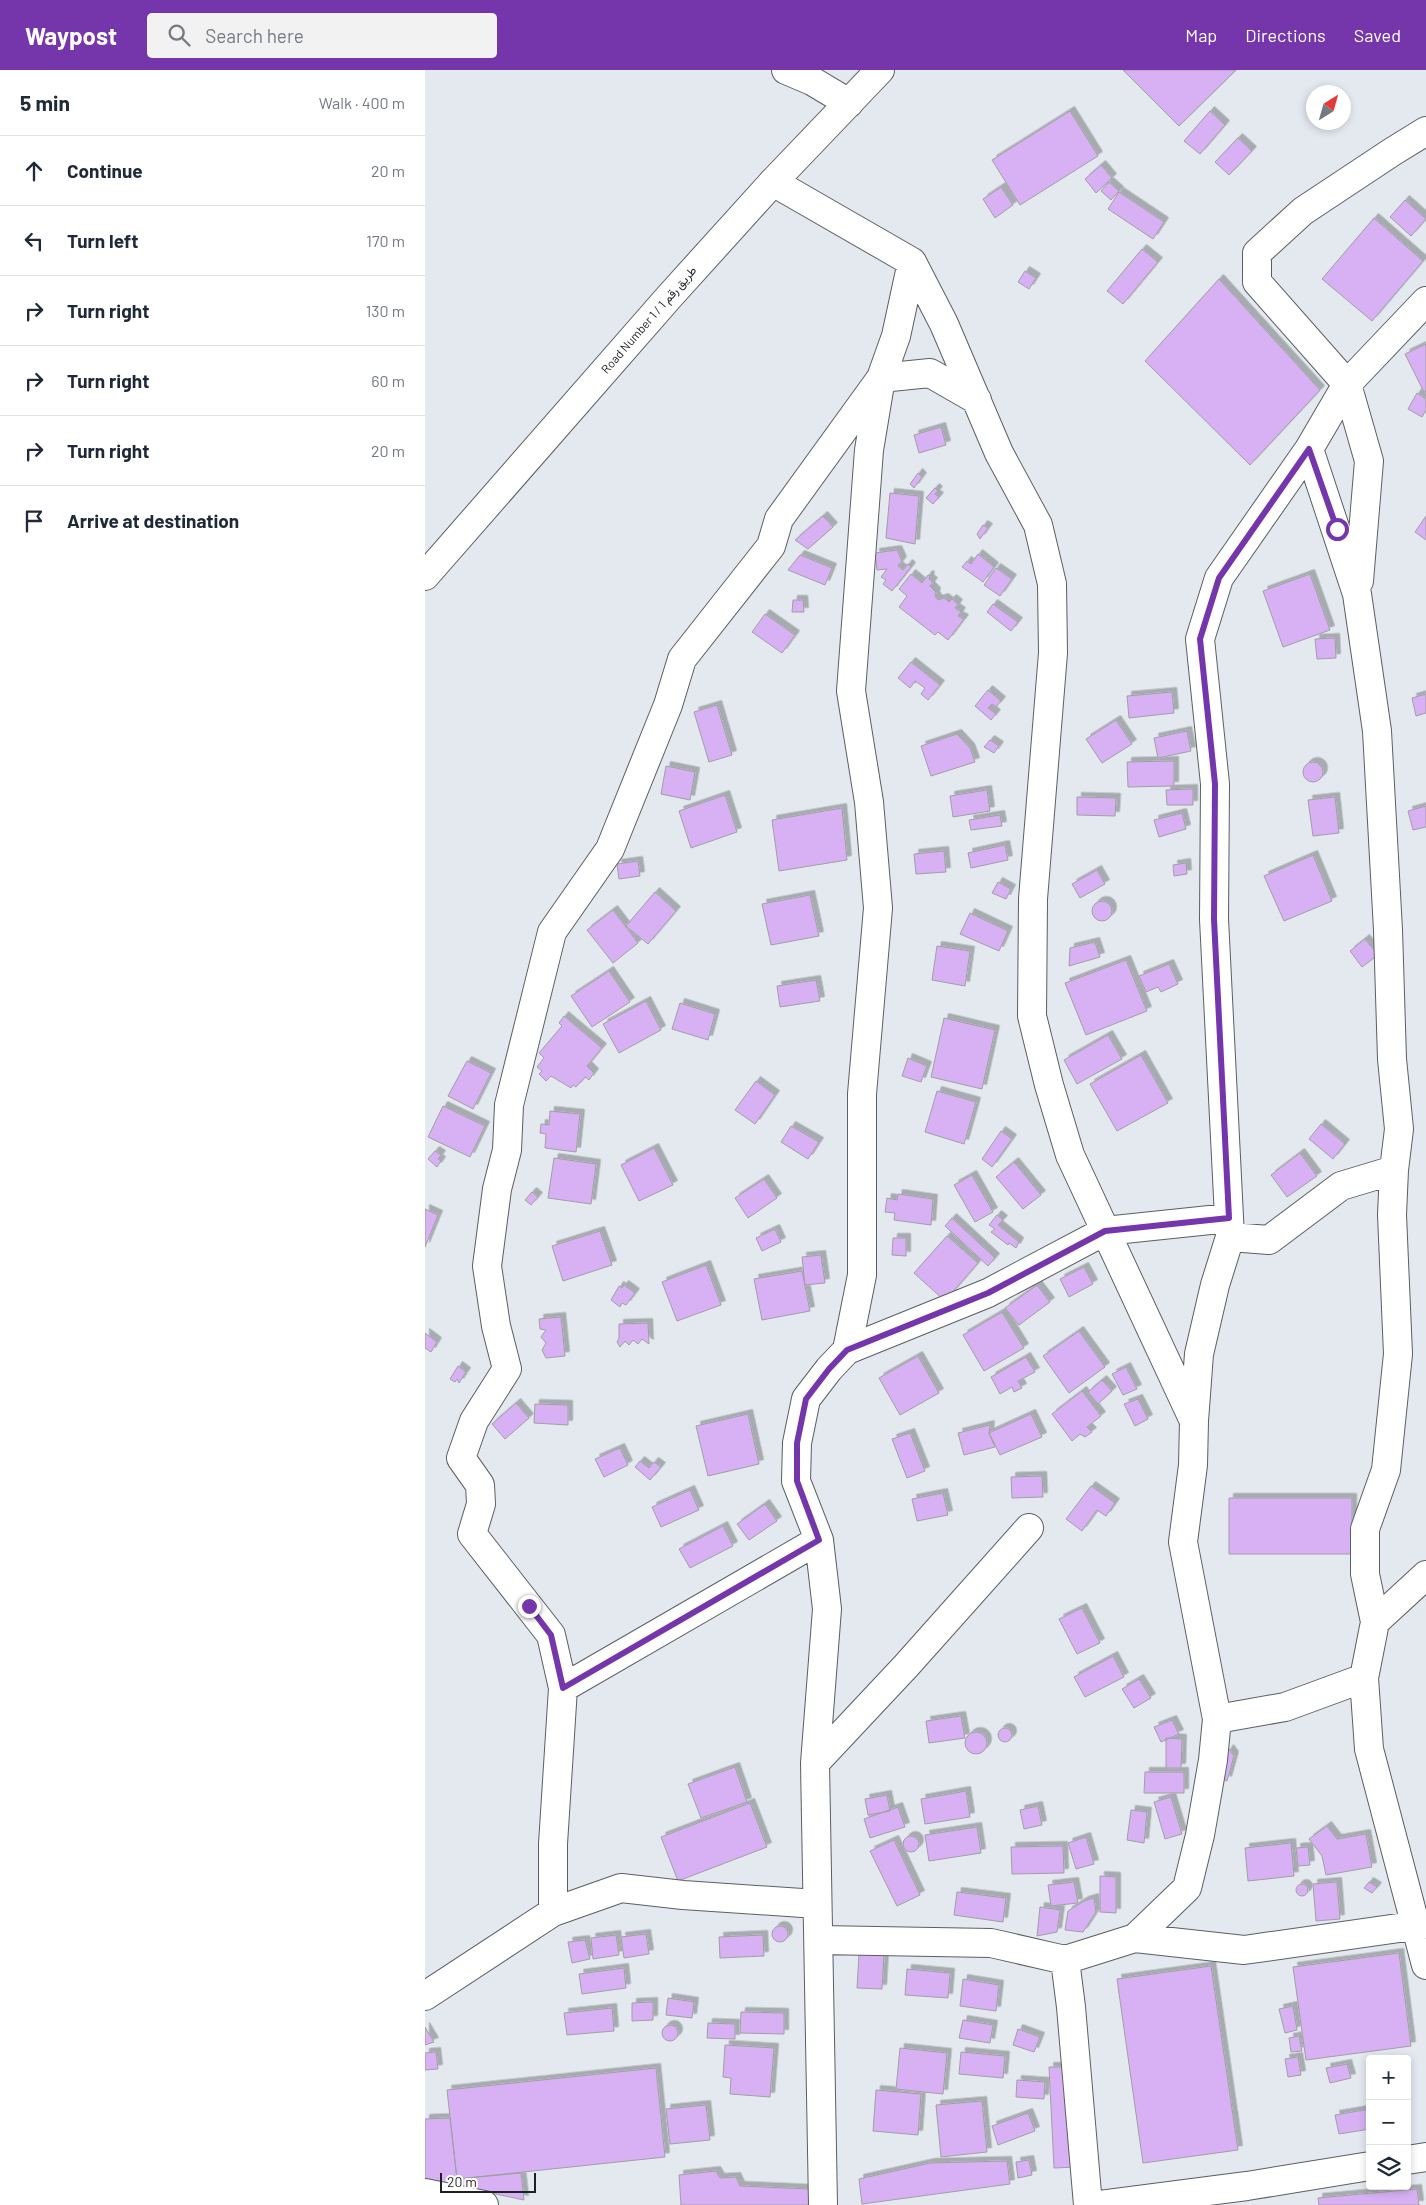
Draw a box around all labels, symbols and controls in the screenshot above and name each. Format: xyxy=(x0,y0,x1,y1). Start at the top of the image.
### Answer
search box xyxy=(147,13,497,58)
text: Waypost xyxy=(25,21,117,50)
icon: search xyxy=(165,21,193,49)
text: Search here xyxy=(205,24,304,47)
text: Map xyxy=(1185,24,1217,46)
text: Directions xyxy=(1245,24,1326,46)
text: Saved xyxy=(1354,24,1401,46)
north arrow xyxy=(1306,85,1351,130)
text: 5 min xyxy=(20,90,70,115)
text: Walk · 400 m xyxy=(319,93,405,112)
icon: ahead xyxy=(20,157,48,185)
text: Continue xyxy=(67,159,143,182)
text: 20 m xyxy=(371,161,405,180)
icon: left xyxy=(20,227,48,255)
text: Turn left xyxy=(67,229,138,252)
text: 170 m xyxy=(366,231,405,250)
street label: Road Number 1 / طريق رقم 1 xyxy=(598,263,700,377)
icon: right xyxy=(20,297,48,325)
text: Turn right xyxy=(67,299,149,322)
text: 130 m xyxy=(366,301,405,320)
icon: right xyxy=(20,367,48,395)
text: Turn right xyxy=(67,369,149,392)
text: 60 m xyxy=(371,371,405,390)
icon: right xyxy=(20,437,48,465)
text: Turn right xyxy=(67,439,149,462)
text: 20 m xyxy=(371,441,405,460)
icon: arrive xyxy=(20,507,48,535)
text: Arrive at destination xyxy=(67,509,239,532)
route start xyxy=(1326,518,1349,541)
route end xyxy=(518,1595,541,1618)
map controls xyxy=(1366,2055,1411,2190)
button: + xyxy=(1366,2055,1411,2100)
button: − xyxy=(1366,2100,1411,2145)
button: layers xyxy=(1366,2145,1411,2190)
scale bar xyxy=(440,2170,536,2193)
text: 20 m xyxy=(447,2173,477,2190)

